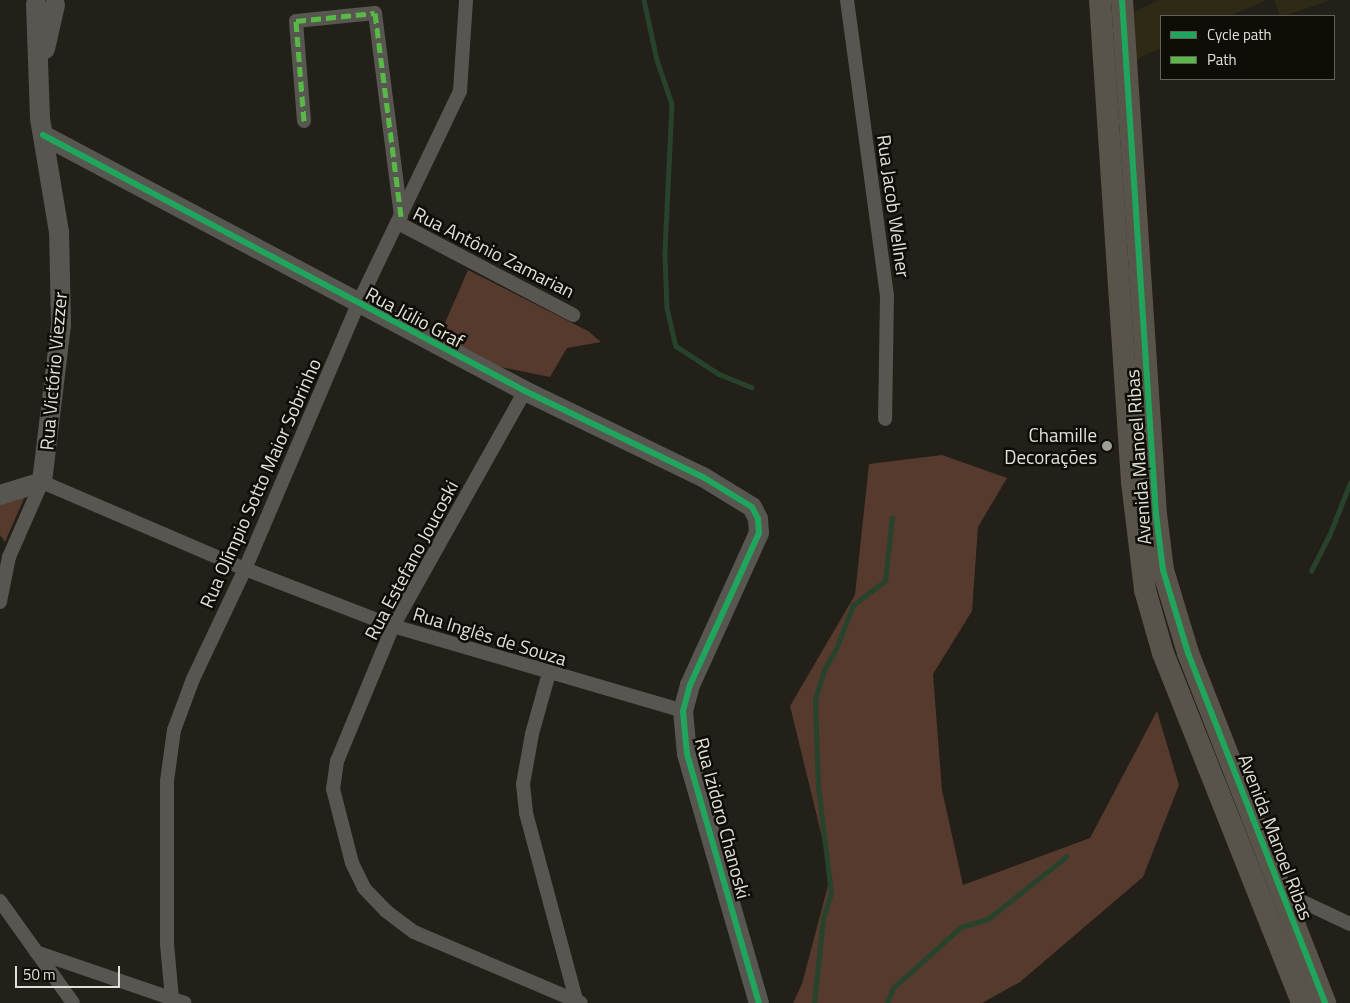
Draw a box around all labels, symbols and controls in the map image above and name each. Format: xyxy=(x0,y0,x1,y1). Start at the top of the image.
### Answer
legend xyxy=(1160,15,1335,80)
text: Cycle path xyxy=(1207,23,1272,46)
text: Path xyxy=(1207,48,1237,71)
street label: Rua Jacob Wellner xyxy=(873,133,915,279)
street label: Rua Antônio Zamarian xyxy=(410,201,578,303)
street label: Rua Júlio Graf xyxy=(362,282,468,352)
street label: Rua Victório Viezzer xyxy=(35,291,71,451)
street label: Rua Olímpio Sotto Maior Sobrinho xyxy=(195,355,325,611)
street label: Avenida Manoel Ribas xyxy=(1120,369,1156,545)
place label: Chamille Decorações xyxy=(1004,424,1097,468)
marker: Chamille Decorações xyxy=(1101,440,1113,452)
street label: Rua Estefano Joucoski xyxy=(359,476,463,644)
street label: Rua Inglês de Souza xyxy=(410,602,570,670)
street label: Rua Izidoro Chanoski xyxy=(691,735,755,901)
street label: Avenida Manoel Ribas xyxy=(1234,751,1318,923)
scale bar xyxy=(18,956,122,988)
text: 50 m xyxy=(23,963,56,986)

